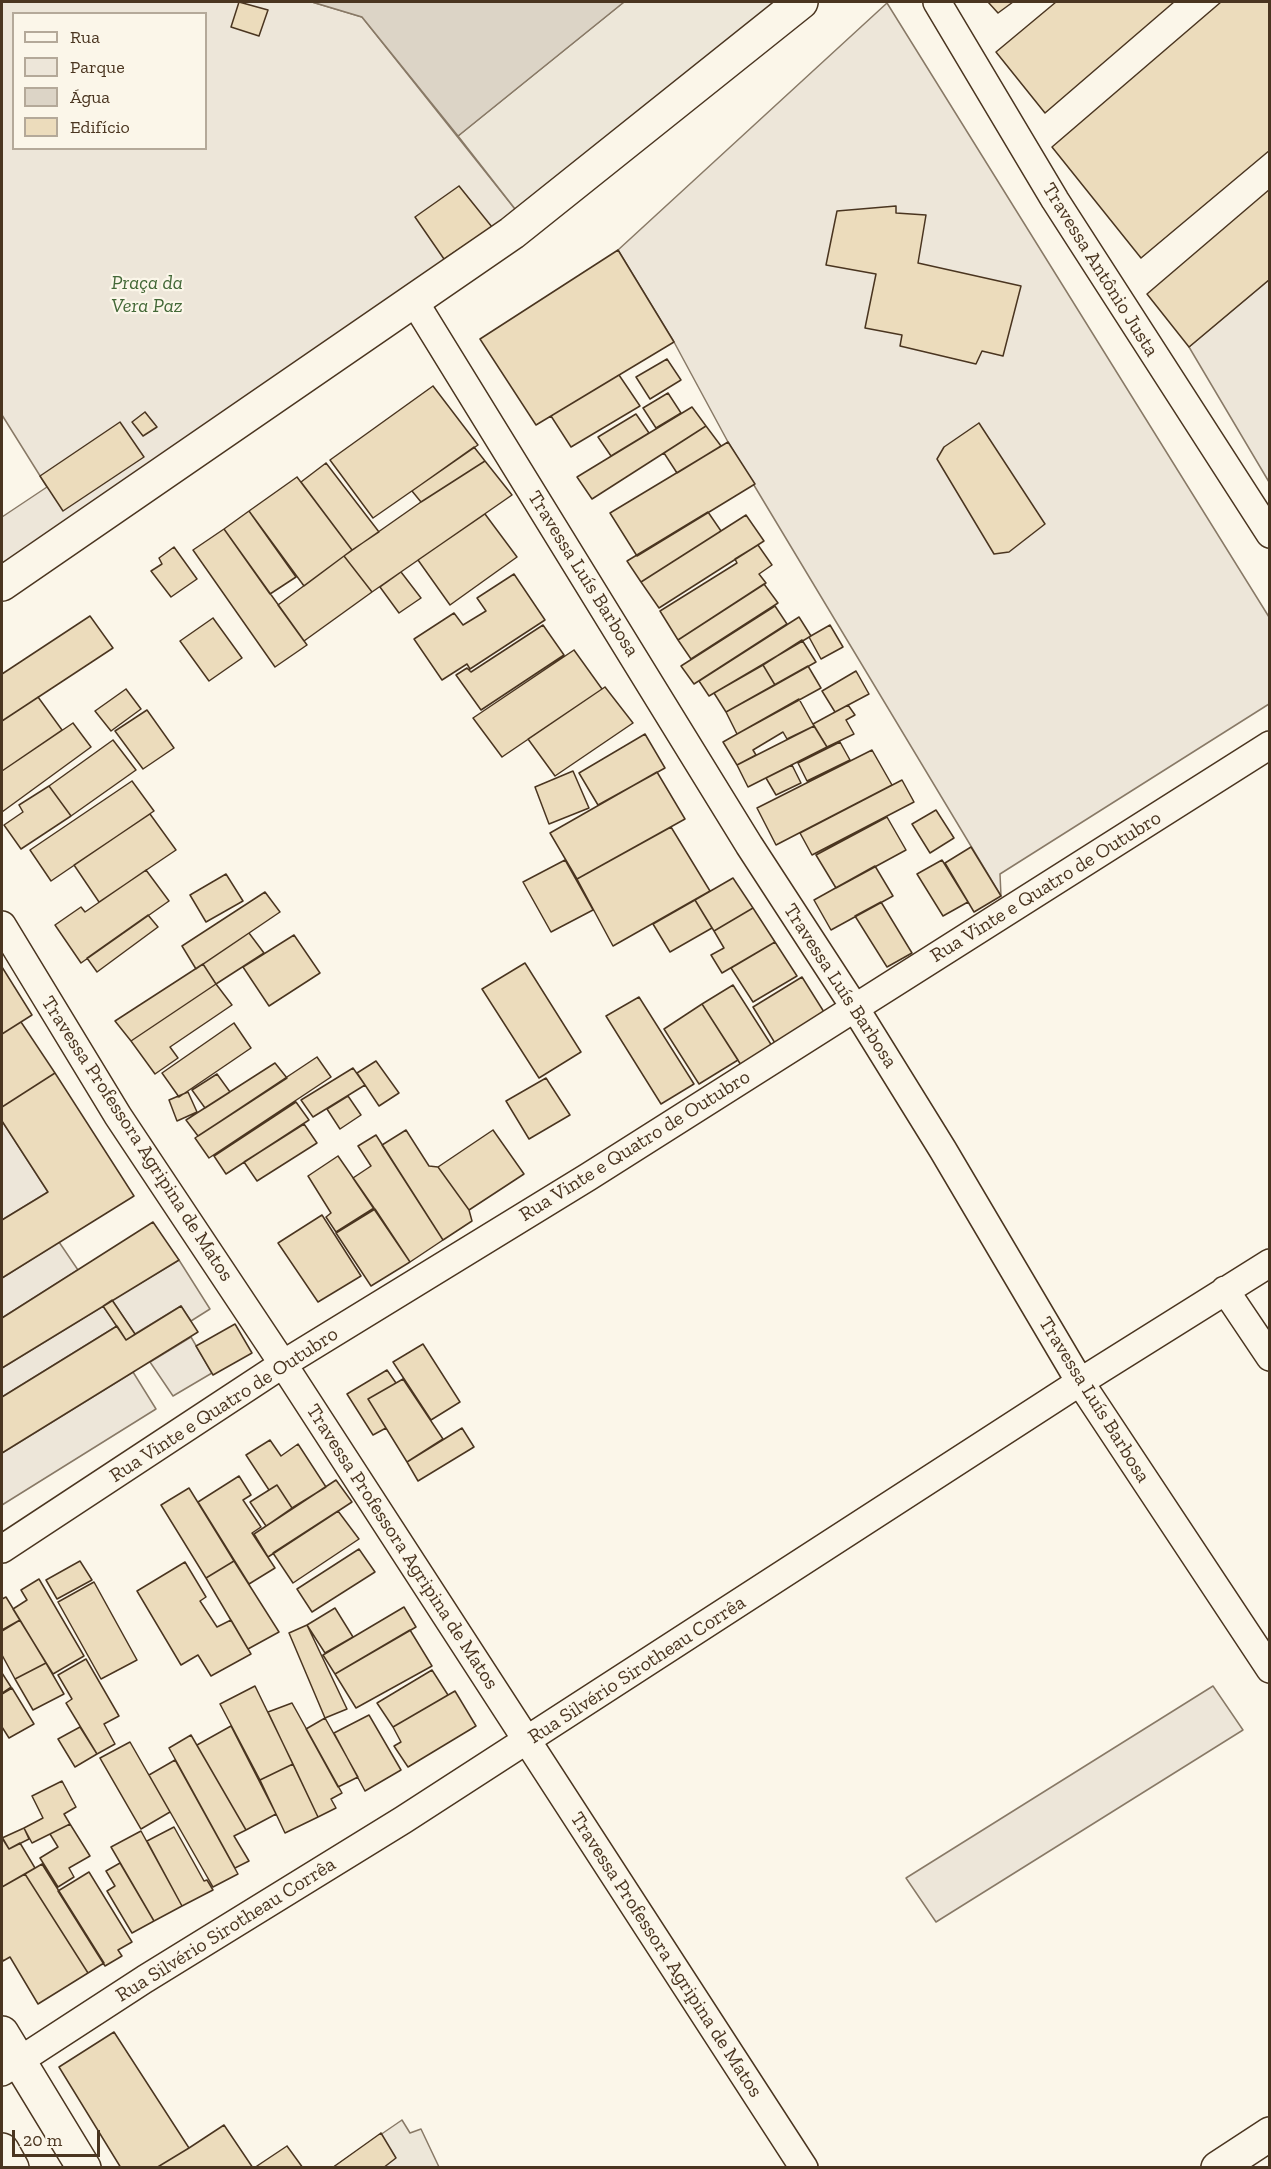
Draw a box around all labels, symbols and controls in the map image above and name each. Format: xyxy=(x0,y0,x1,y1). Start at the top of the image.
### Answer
legend xyxy=(12,12,207,150)
text: Rua xyxy=(70,26,100,48)
text: Parque xyxy=(70,56,125,78)
text: Água xyxy=(70,86,110,108)
text: Edifício xyxy=(70,116,130,138)
street label: Travessa Antônio Justa xyxy=(1037,179,1163,361)
park label: Praça da Vera Paz xyxy=(111,271,183,318)
street label: Travessa Luís Barbosa xyxy=(522,487,644,661)
street label: Rua Vinte e Quatro de Outubro xyxy=(926,806,1166,968)
street label: Travessa Luís Barbosa xyxy=(778,899,902,1073)
street label: Travessa Professora Agripina de Matos xyxy=(36,992,238,1286)
street label: Rua Vinte e Quatro de Outubro xyxy=(515,1065,755,1227)
street label: Travessa Luís Barbosa xyxy=(1033,1313,1155,1487)
street label: Rua Vinte e Quatro de Outubro xyxy=(105,1322,343,1488)
street label: Travessa Professora Agripina de Matos xyxy=(301,1400,503,1694)
street label: Rua Silvério Sirotheau Corrêa xyxy=(524,1591,750,1749)
street label: Travessa Professora Agripina de Matos xyxy=(565,1808,767,2102)
street label: Rua Silvério Sirotheau Corrêa xyxy=(112,1852,340,2008)
scale bar xyxy=(15,2118,104,2156)
text: 20 m xyxy=(23,2129,62,2151)

